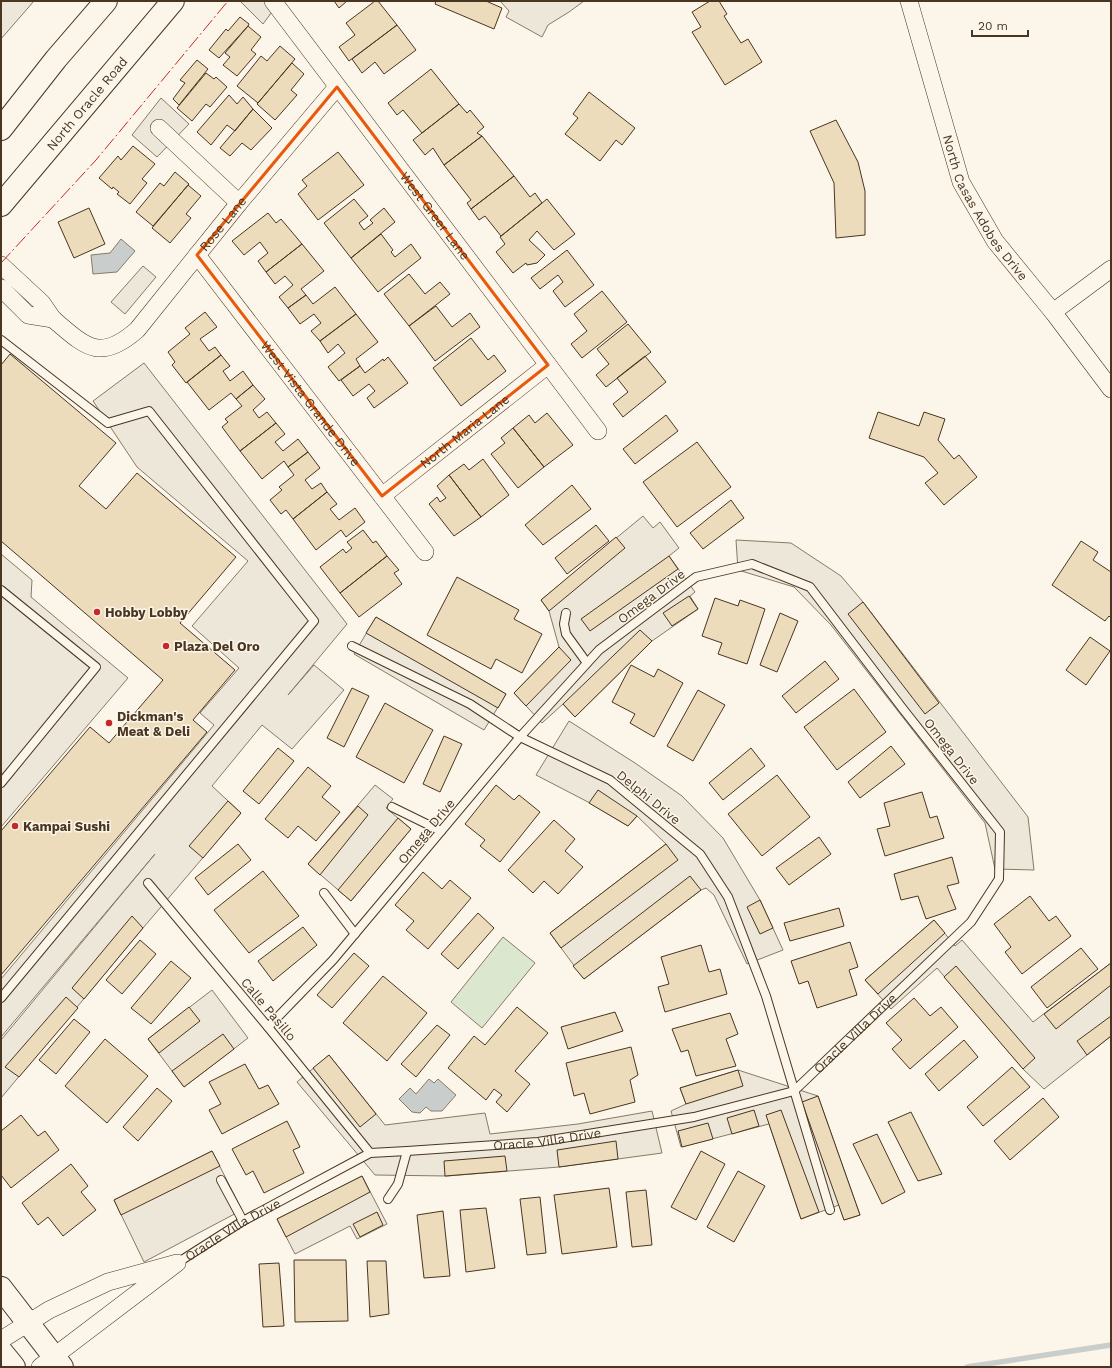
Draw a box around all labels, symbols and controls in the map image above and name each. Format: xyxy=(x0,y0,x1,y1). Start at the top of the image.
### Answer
scale bar xyxy=(972,12,1028,38)
text: 20 m xyxy=(978,19,1008,33)
street label: North Oracle Road xyxy=(44,54,131,153)
street label: North Casas Adobes Drive xyxy=(940,133,1031,283)
street label: West Greer Lane xyxy=(397,169,473,263)
street label: Rose Lane xyxy=(196,193,249,254)
street label: West Vista Grande Drive xyxy=(258,338,363,469)
street label: North Maria Lane xyxy=(417,392,512,471)
street label: Omega Drive xyxy=(615,566,688,627)
place label: Hobby Lobby xyxy=(105,605,189,620)
marker: Hobby Lobby xyxy=(92,607,102,617)
place label: Plaza Del Oro xyxy=(174,639,260,654)
marker: Plaza Del Oro xyxy=(161,641,171,651)
place label: Dickman's Meat & Deli xyxy=(117,709,190,739)
street label: Omega Drive xyxy=(921,715,982,788)
marker: Dickman's Meat & Deli xyxy=(104,718,114,728)
street label: Delphi Drive xyxy=(614,767,683,828)
street label: Omega Drive xyxy=(395,796,458,867)
place label: Kampai Sushi xyxy=(23,819,110,834)
marker: Kampai Sushi xyxy=(10,821,20,831)
street label: Calle Pasillo xyxy=(238,975,299,1044)
street label: Oracle Villa Drive xyxy=(811,990,900,1076)
street label: Oracle Villa Drive xyxy=(493,1125,602,1153)
street label: Oracle Villa Drive xyxy=(182,1195,283,1264)

